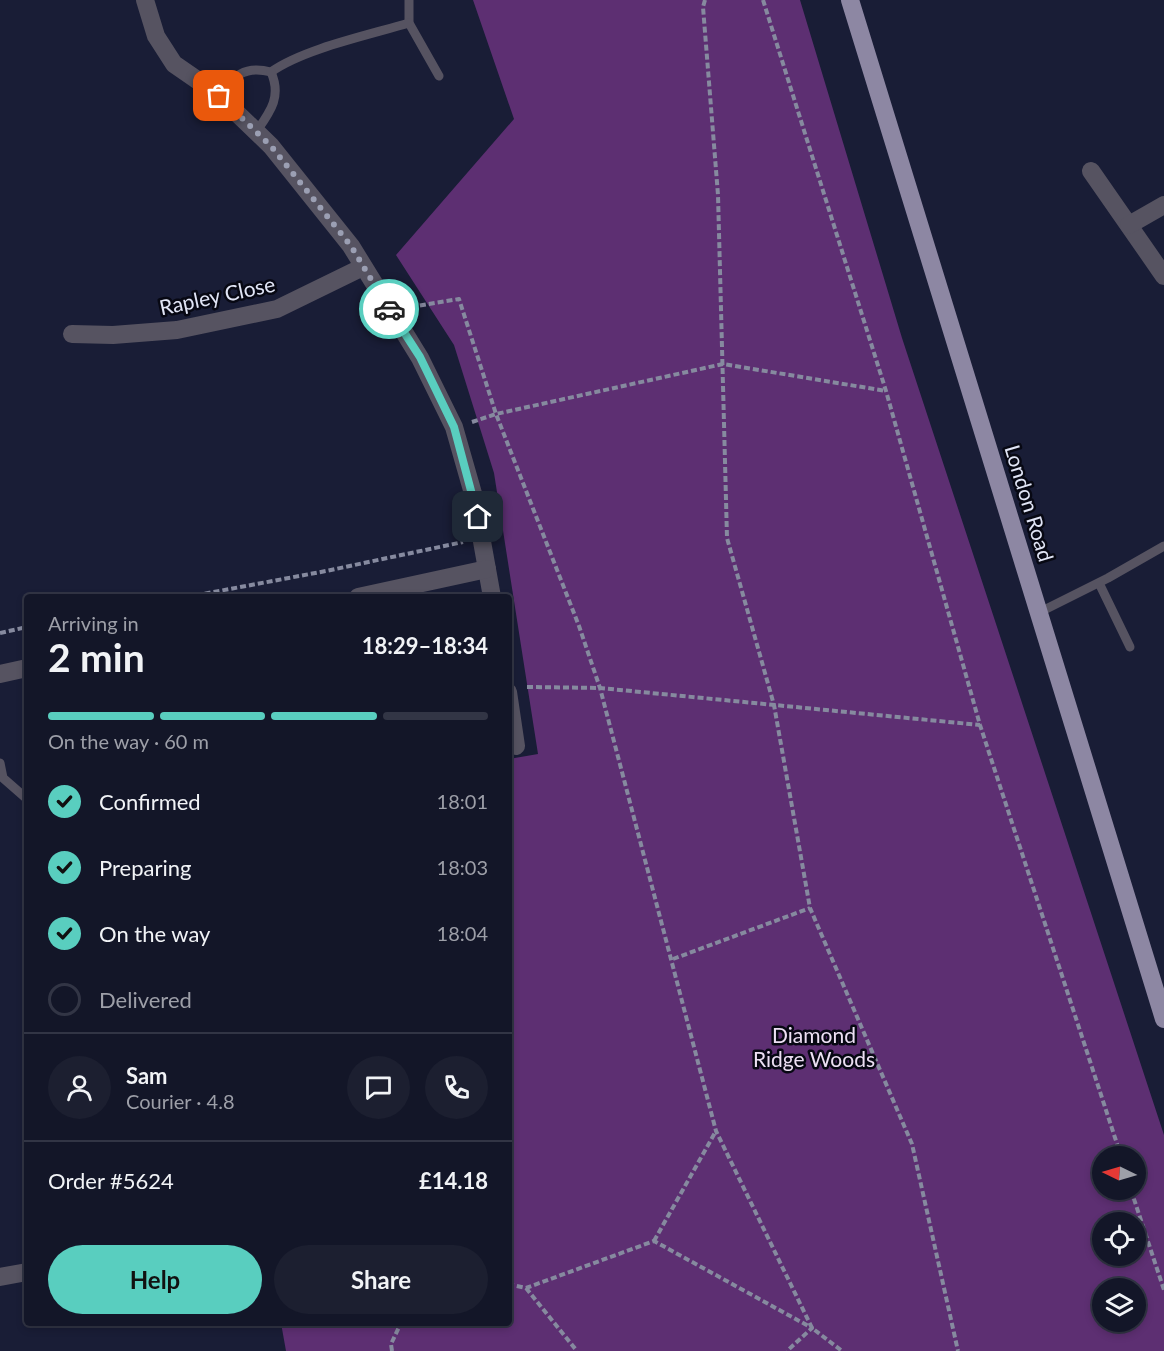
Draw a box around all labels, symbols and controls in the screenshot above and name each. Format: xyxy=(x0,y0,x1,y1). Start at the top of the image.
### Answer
pin xyxy=(193,70,244,121)
icon: bag xyxy=(202,79,235,112)
street label: Rapley Close xyxy=(157,271,277,319)
courier xyxy=(359,279,419,339)
icon: car xyxy=(373,293,406,326)
street label: London Road xyxy=(1000,441,1060,565)
pin xyxy=(452,491,503,542)
icon: home xyxy=(461,500,494,533)
text: Arriving in xyxy=(48,611,139,635)
text: 18:29–18:34 xyxy=(362,632,488,659)
text: 2 min xyxy=(48,634,145,680)
text: On the way · 60 m xyxy=(48,729,209,753)
icon: check xyxy=(48,785,81,818)
text: Confirmed xyxy=(99,788,201,815)
text: 18:01 xyxy=(437,789,488,813)
icon: check xyxy=(48,851,81,884)
text: Preparing xyxy=(99,854,191,881)
text: 18:03 xyxy=(437,855,488,879)
icon: check xyxy=(48,917,81,950)
text: On the way xyxy=(99,920,210,947)
text: 18:04 xyxy=(437,921,488,945)
text: Delivered xyxy=(99,986,192,1013)
park label: Diamond Ridge Woods xyxy=(753,1022,875,1071)
button: person xyxy=(48,1056,111,1119)
button: chat xyxy=(347,1056,410,1119)
button: phone xyxy=(425,1056,488,1119)
text: Sam xyxy=(126,1062,168,1089)
text: Courier · 4.8 xyxy=(126,1089,235,1113)
north arrow xyxy=(1092,1146,1146,1200)
map controls xyxy=(1092,1146,1146,1332)
text: Order #5624 xyxy=(48,1167,174,1194)
text: £14.18 xyxy=(419,1167,488,1194)
button: locate xyxy=(1092,1212,1146,1266)
button: Help xyxy=(48,1245,262,1314)
button: Share xyxy=(274,1245,488,1314)
button: layers xyxy=(1092,1278,1146,1332)

